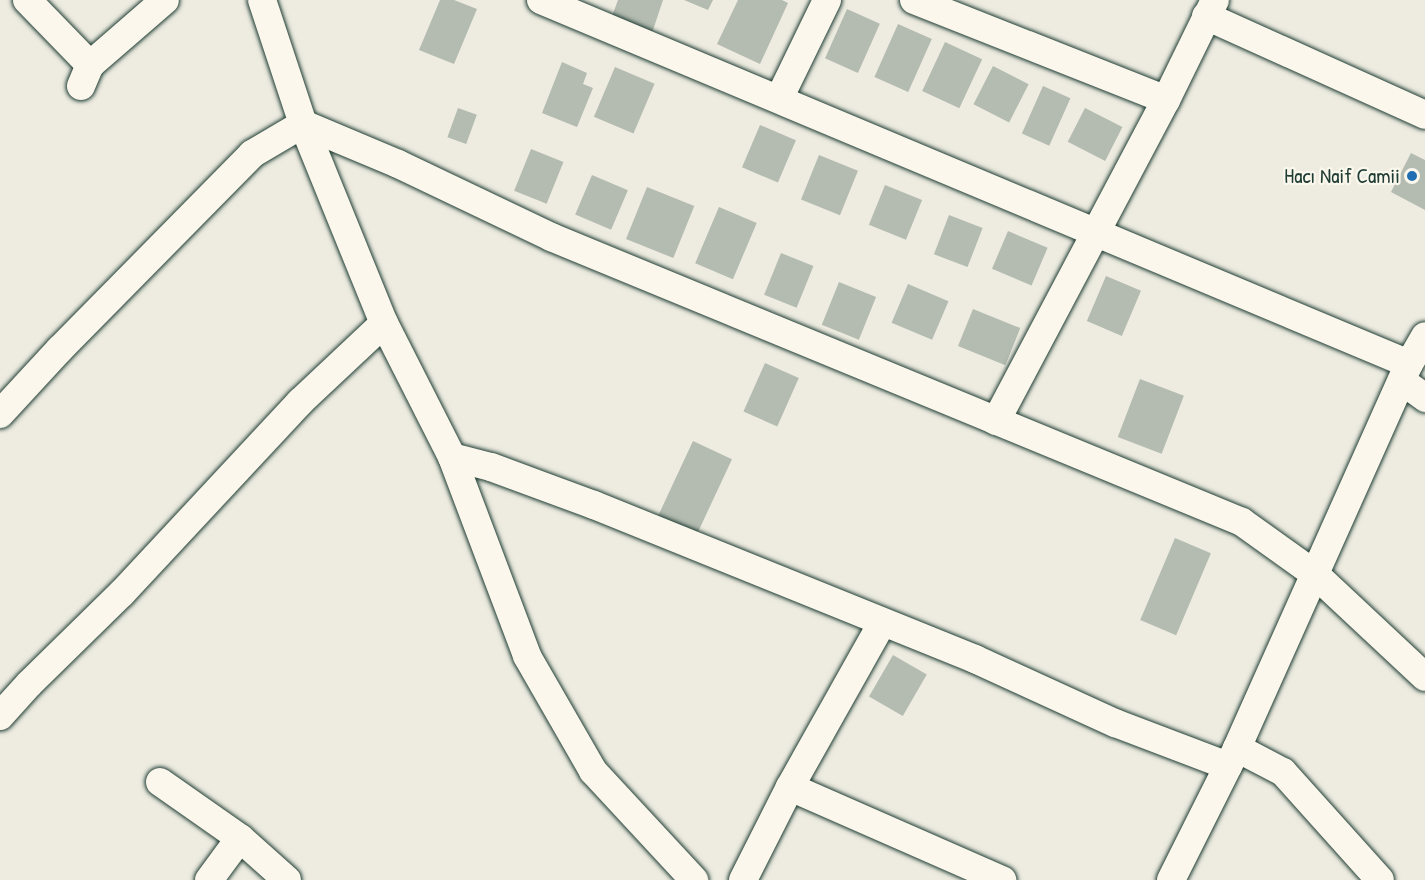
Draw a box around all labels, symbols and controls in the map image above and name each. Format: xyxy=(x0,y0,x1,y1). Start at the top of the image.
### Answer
place label: Hacı Naif Camii xyxy=(1284,163,1400,189)
marker: Hacı Naif Camii xyxy=(1405,169,1419,183)

